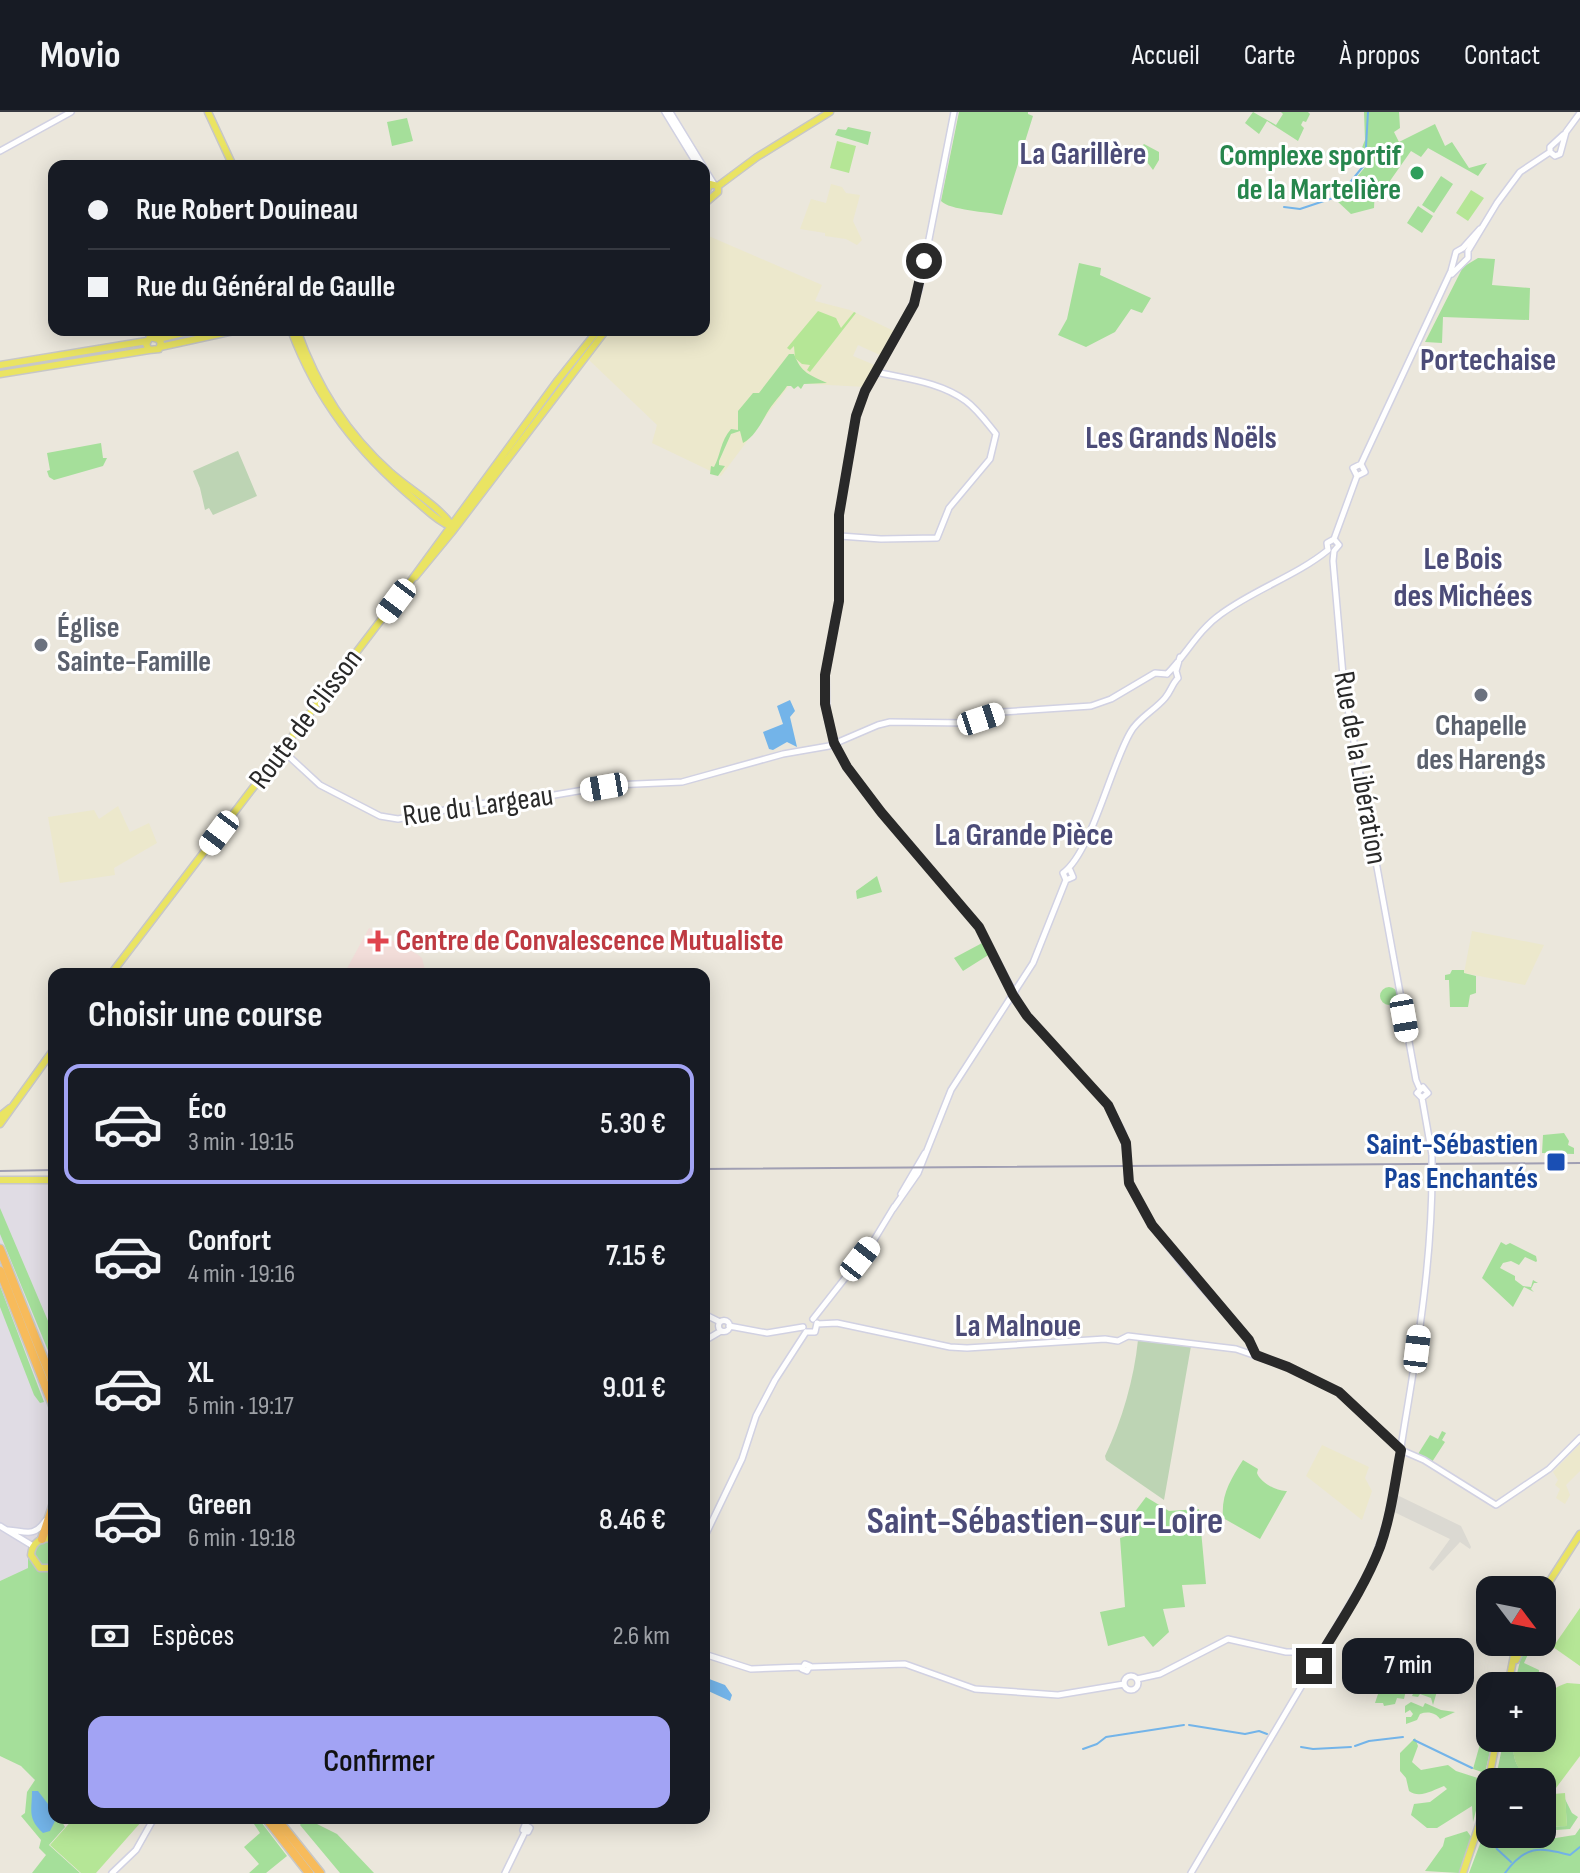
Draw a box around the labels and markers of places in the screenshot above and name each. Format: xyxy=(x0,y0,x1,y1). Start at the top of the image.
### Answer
place label: Complexe sportif de la Martelière xyxy=(1219,138,1402,208)
marker: Complexe sportif de la Martelière xyxy=(1408,164,1426,182)
place label: Église Sainte-Famille xyxy=(57,610,211,680)
marker: Église Sainte-Famille xyxy=(32,636,50,654)
marker: Chapelle des Harengs xyxy=(1472,686,1490,704)
place label: Chapelle des Harengs xyxy=(1416,708,1546,778)
place label: Centre de Convalescence Mutualiste xyxy=(396,923,784,959)
marker: Centre de Convalescence Mutualiste xyxy=(367,930,389,952)
place label: Saint-Sébastien Pas Enchantés xyxy=(1366,1127,1538,1197)
marker: Saint-Sébastien Pas Enchantés xyxy=(1545,1151,1567,1173)

